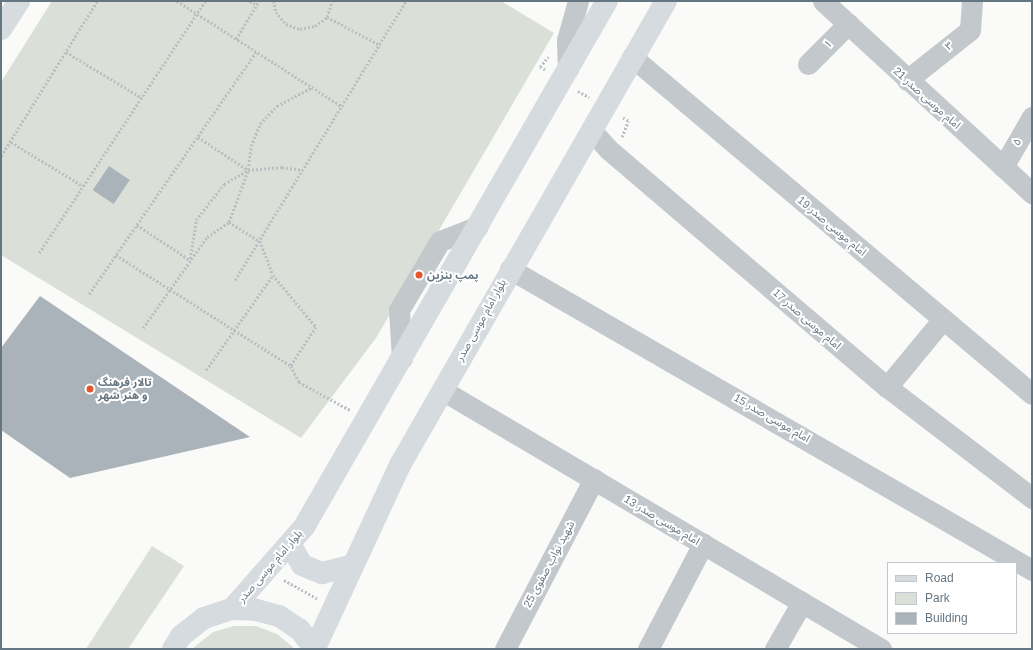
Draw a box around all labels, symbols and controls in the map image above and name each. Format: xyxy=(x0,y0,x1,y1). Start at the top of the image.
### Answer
street label: ۱ xyxy=(821,37,835,51)
street label: ۳ xyxy=(942,39,956,53)
street label: امام موسی صدر 21 xyxy=(891,64,963,132)
street label: ۵ xyxy=(1010,136,1024,148)
street label: امام موسی صدر 19 xyxy=(795,193,869,259)
place label: پمپ بنزین xyxy=(427,268,479,282)
marker: پمپ بنزین xyxy=(414,270,424,280)
street label: بلوار امام موسی صدر xyxy=(453,277,509,363)
street label: امام موسی صدر 17 xyxy=(770,286,844,352)
place label: تالار فرهنگ و هنر شهر xyxy=(98,376,152,402)
marker: تالار فرهنگ و هنر شهر xyxy=(85,384,95,394)
street label: امام موسی صدر 15 xyxy=(732,391,812,445)
street label: امام موسی صدر 13 xyxy=(622,492,702,548)
street label: شهید نواب صفوی 25 xyxy=(521,518,577,610)
street label: بلوار امام موسی صدر xyxy=(235,527,305,605)
legend xyxy=(887,562,1017,634)
text: Road xyxy=(925,571,954,585)
text: Park xyxy=(925,591,950,605)
text: Building xyxy=(925,611,968,625)

